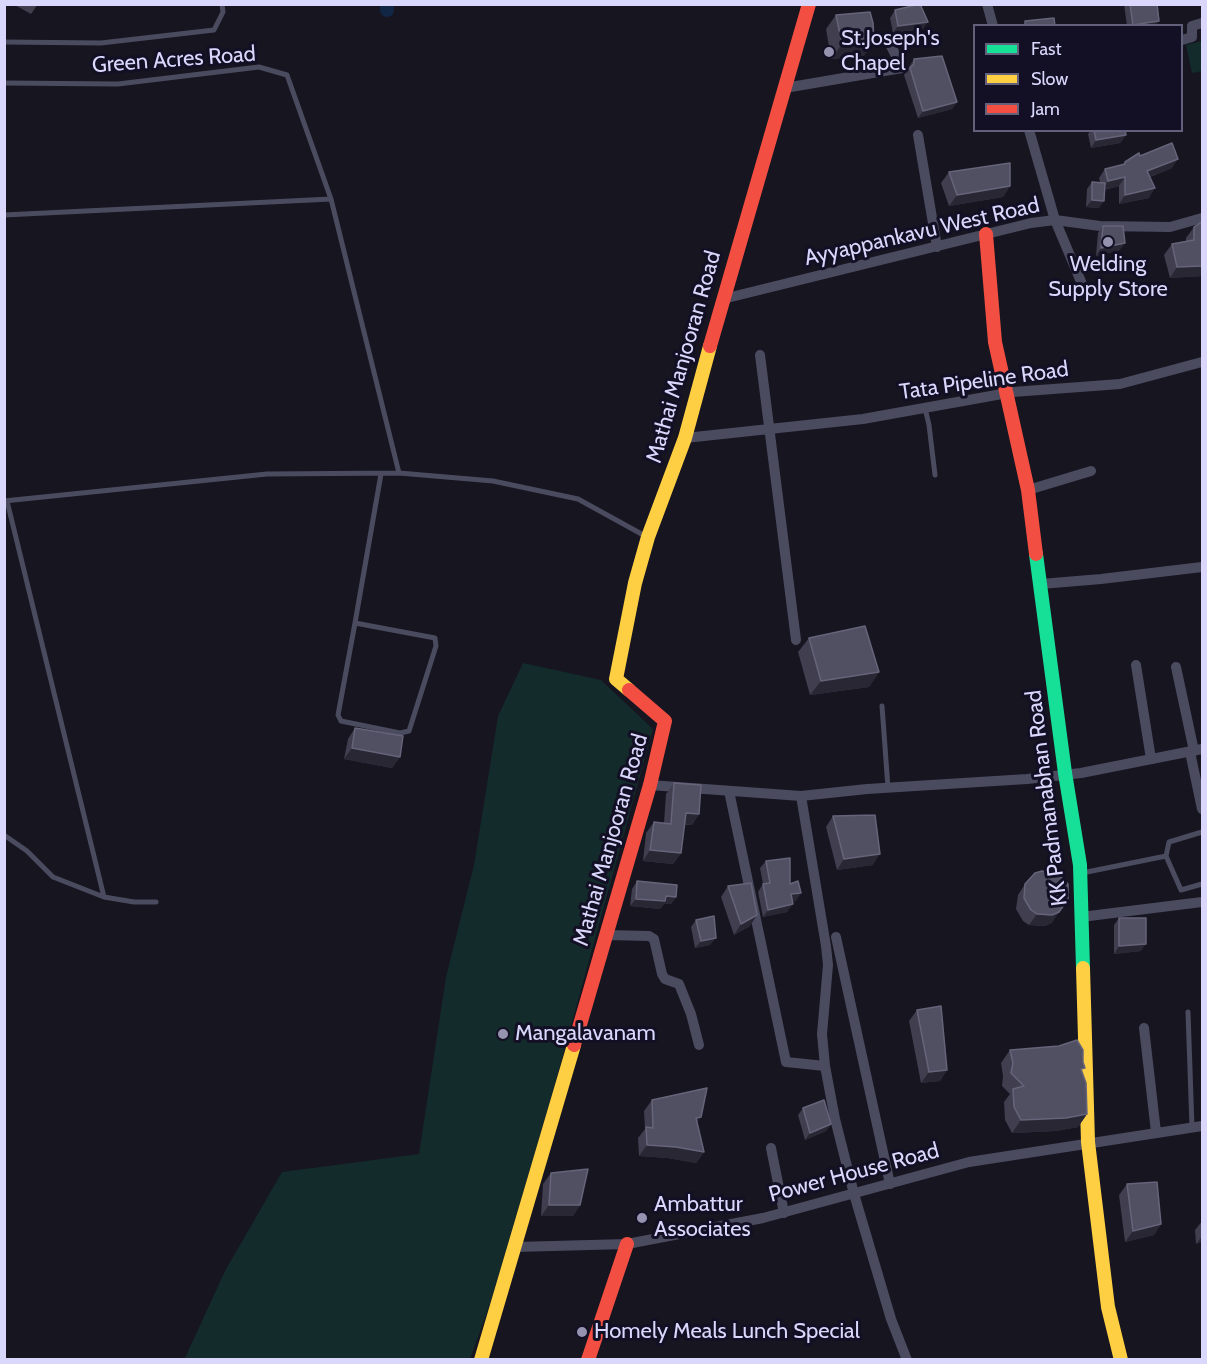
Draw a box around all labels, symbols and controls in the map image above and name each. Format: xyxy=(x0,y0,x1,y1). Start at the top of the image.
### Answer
legend xyxy=(973,24,1183,132)
place label: St.Joseph's Chapel xyxy=(841,26,940,78)
text: Fast xyxy=(1031,38,1062,60)
street label: Green Acres Road xyxy=(91,41,257,79)
marker: St.Joseph's Chapel xyxy=(822,45,836,59)
text: Slow xyxy=(1031,68,1068,90)
text: Jam xyxy=(1031,98,1060,120)
street label: Ayyappankavu West Road xyxy=(802,192,1042,272)
marker: Welding Supply Store xyxy=(1101,235,1115,249)
street label: Mathai Manjooran Road xyxy=(641,248,727,466)
place label: Welding Supply Store xyxy=(1048,252,1168,304)
street label: Tata Pipeline Road xyxy=(898,356,1070,406)
street label: KK Padmanabhan Road xyxy=(1021,689,1073,907)
street label: Mathai Manjooran Road xyxy=(568,731,654,949)
place label: Mangalavanam xyxy=(515,1021,656,1047)
marker: Mangalavanam xyxy=(496,1027,510,1041)
street label: Power House Road xyxy=(766,1138,942,1208)
place label: Ambattur Associates xyxy=(654,1192,751,1244)
marker: Ambattur Associates xyxy=(635,1211,649,1225)
place label: Homely Meals Lunch Special xyxy=(594,1319,860,1345)
marker: Homely Meals Lunch Special xyxy=(575,1325,589,1339)

